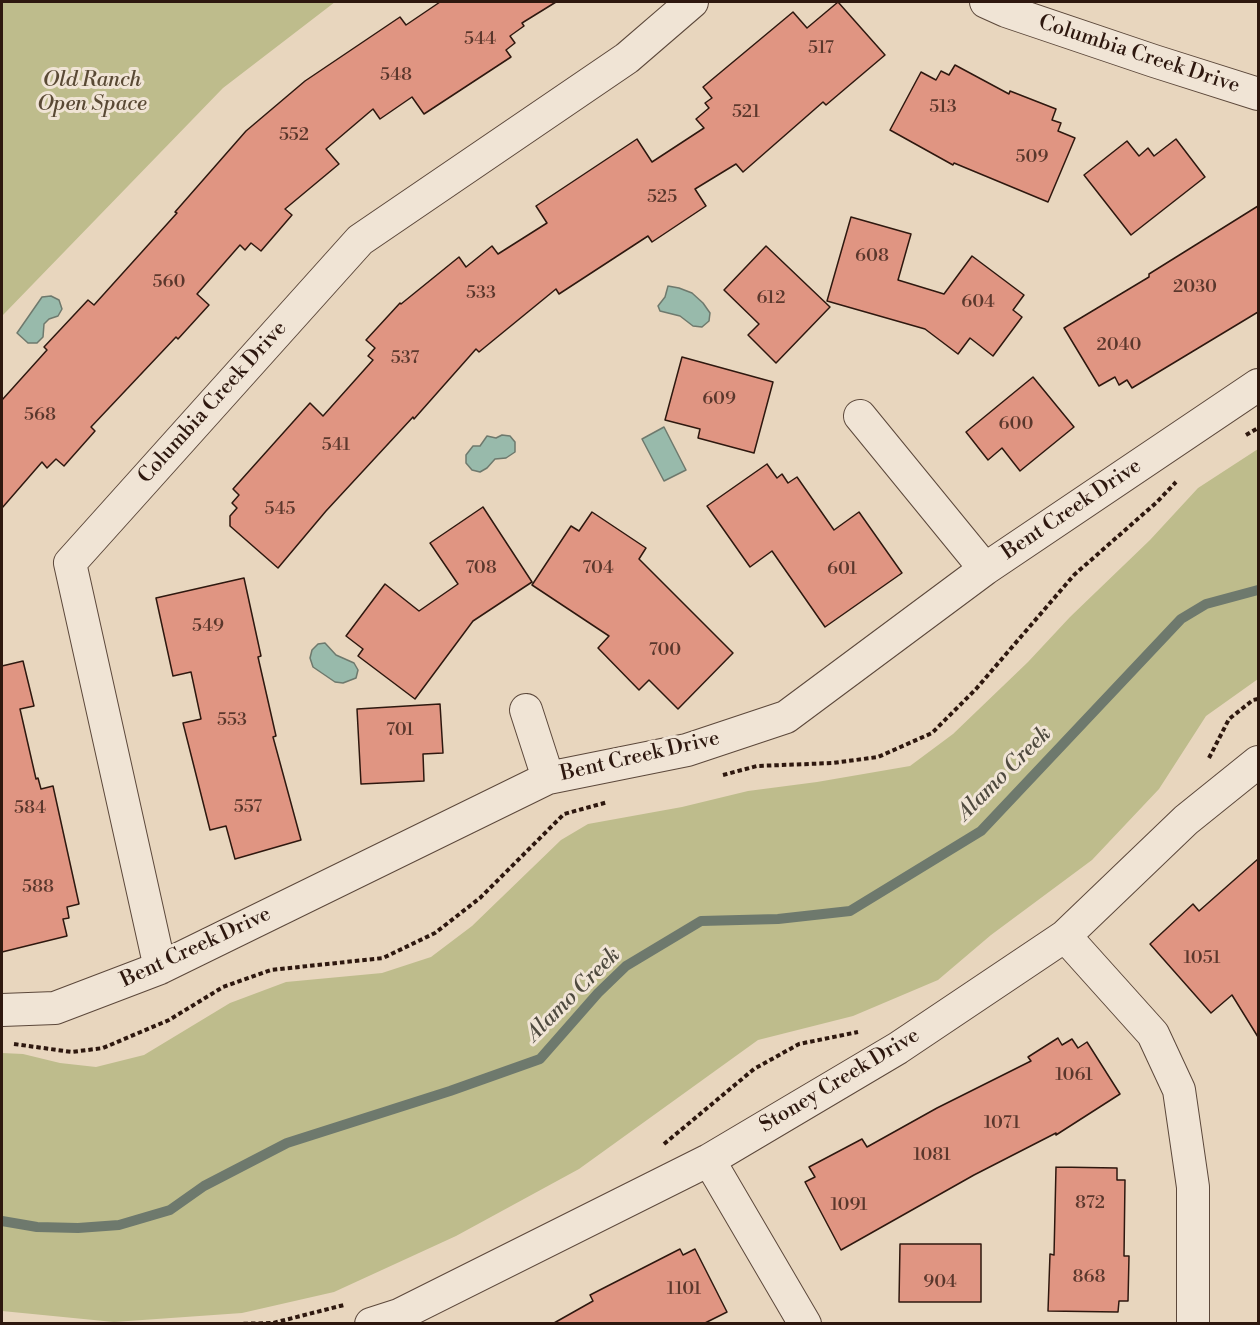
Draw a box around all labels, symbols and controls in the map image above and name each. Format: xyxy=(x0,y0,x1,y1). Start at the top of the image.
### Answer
street label: Columbia Creek Drive xyxy=(1035,11,1243,99)
house number: 544 xyxy=(464,29,496,51)
house number: 517 xyxy=(808,38,834,60)
house number: 548 xyxy=(380,65,412,87)
park label: Old Ranch Open Space xyxy=(37,68,147,118)
house number: 513 xyxy=(929,97,957,119)
house number: 521 xyxy=(732,102,760,124)
house number: 552 xyxy=(279,125,309,147)
house number: 509 xyxy=(1016,147,1048,169)
house number: 525 xyxy=(647,187,677,209)
house number: 608 xyxy=(855,246,889,268)
house number: 560 xyxy=(153,272,185,294)
house number: 2030 xyxy=(1173,277,1217,299)
house number: 533 xyxy=(466,283,496,305)
house number: 612 xyxy=(757,288,785,310)
house number: 604 xyxy=(961,292,995,314)
street label: Columbia Creek Drive xyxy=(133,317,293,489)
house number: 2040 xyxy=(1097,335,1141,357)
house number: 537 xyxy=(391,348,419,370)
house number: 609 xyxy=(702,389,736,411)
house number: 568 xyxy=(24,405,56,427)
house number: 600 xyxy=(999,414,1033,436)
house number: 541 xyxy=(322,435,350,457)
street label: Bent Creek Drive xyxy=(997,454,1147,566)
house number: 545 xyxy=(265,499,295,521)
house number: 708 xyxy=(465,558,497,580)
house number: 704 xyxy=(582,558,614,580)
house number: 601 xyxy=(827,559,857,581)
house number: 549 xyxy=(192,616,224,638)
house number: 700 xyxy=(649,640,681,662)
house number: 553 xyxy=(217,710,247,732)
house number: 701 xyxy=(386,720,414,742)
water label: Alamo Creek xyxy=(952,721,1058,827)
street label: Bent Creek Drive xyxy=(558,726,722,788)
house number: 557 xyxy=(234,797,262,819)
house number: 584 xyxy=(14,798,46,820)
house number: 588 xyxy=(22,877,54,899)
street label: Bent Creek Drive xyxy=(117,902,275,994)
water label: Alamo Creek xyxy=(521,942,627,1048)
house number: 1051 xyxy=(1184,948,1220,970)
street label: Stoney Creek Drive xyxy=(756,1023,924,1139)
house number: 1061 xyxy=(1055,1065,1093,1087)
house number: 1071 xyxy=(984,1113,1020,1135)
house number: 1081 xyxy=(913,1145,951,1167)
house number: 872 xyxy=(1075,1193,1105,1215)
house number: 1091 xyxy=(830,1195,868,1217)
house number: 868 xyxy=(1073,1267,1105,1289)
house number: 904 xyxy=(923,1272,957,1294)
house number: 1101 xyxy=(667,1279,701,1301)

